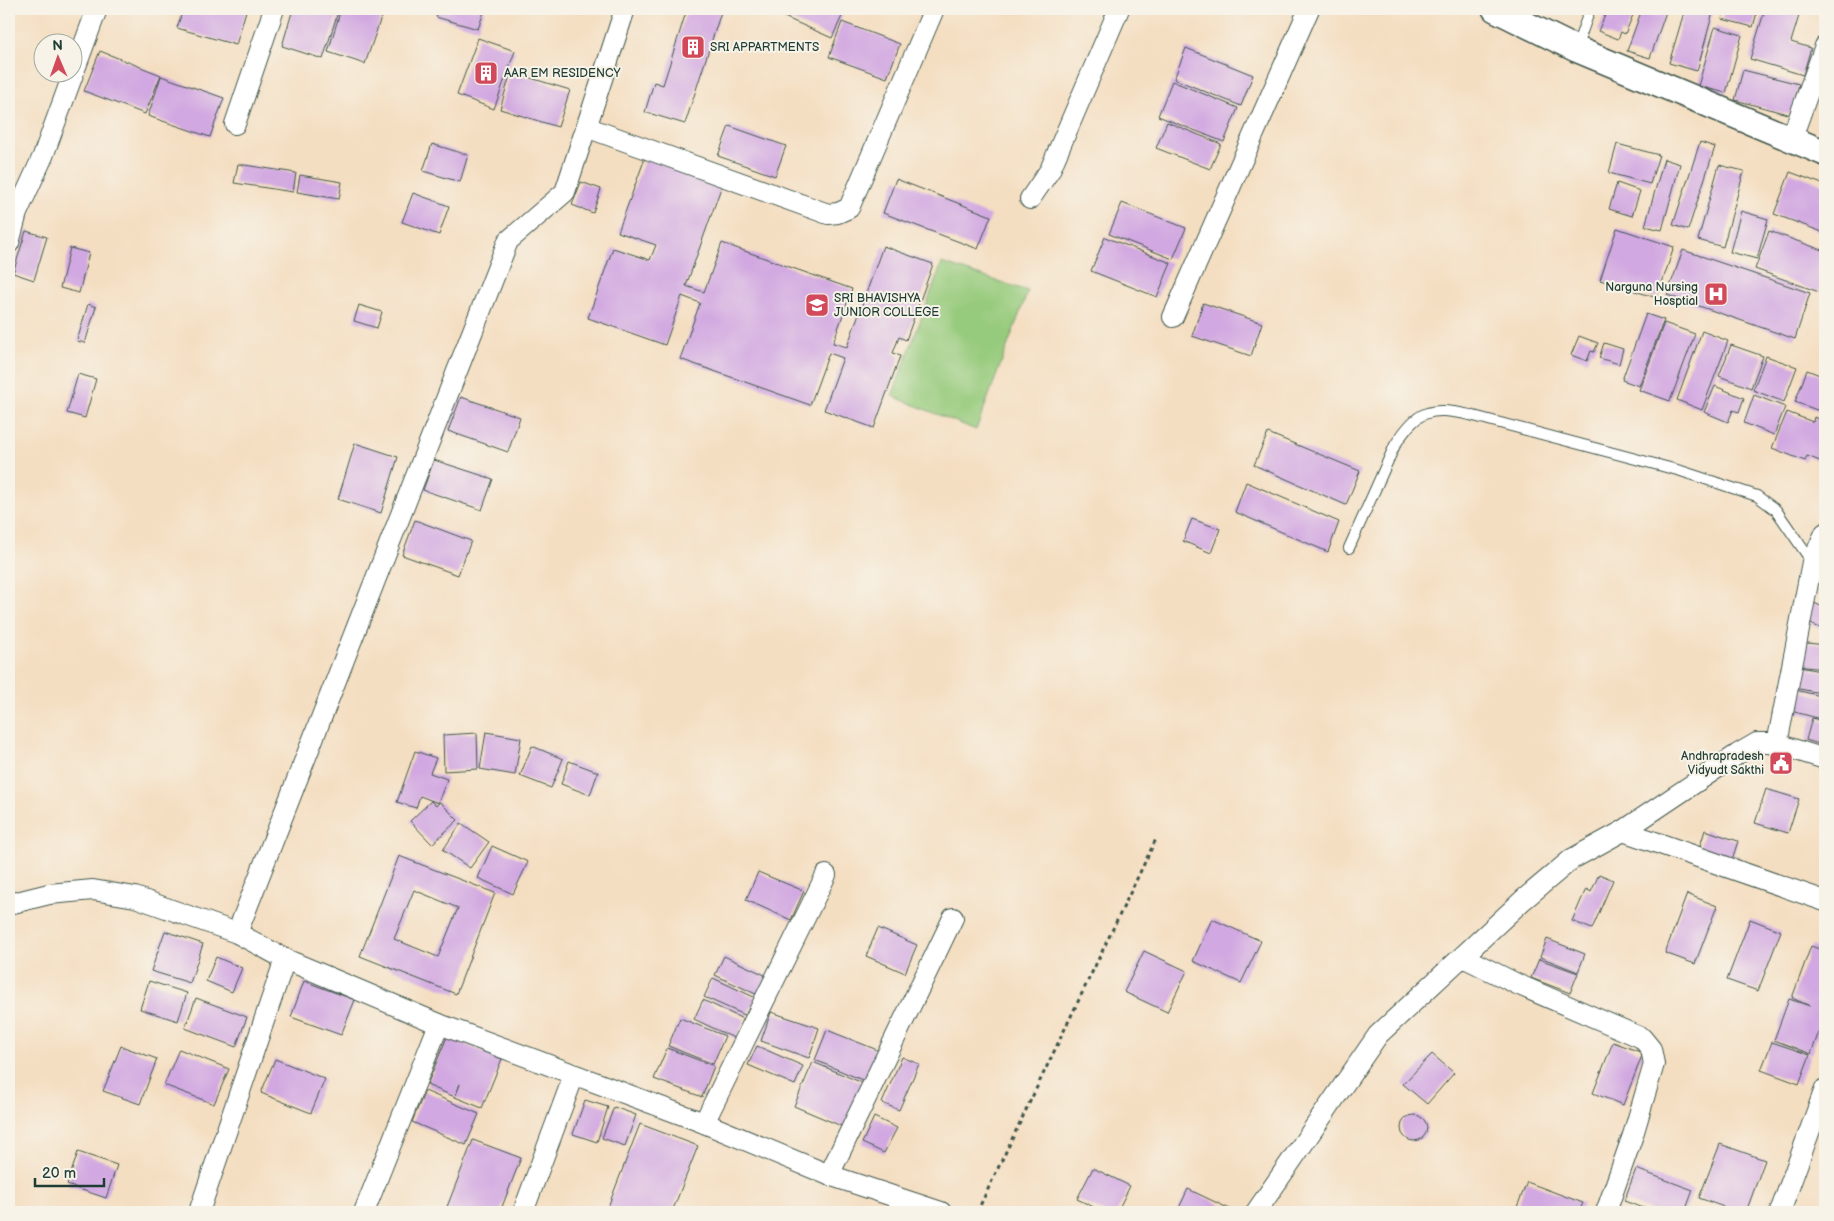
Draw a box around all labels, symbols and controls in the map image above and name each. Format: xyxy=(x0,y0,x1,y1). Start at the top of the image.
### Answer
north arrow xyxy=(32,32,82,82)
building icon: SRI APPARTMENTS xyxy=(680,34,706,60)
text: N xyxy=(52,37,63,54)
place label: SRI APPARTMENTS xyxy=(710,40,819,55)
building icon: AAR EM RESIDENCY xyxy=(473,60,499,86)
place label: AAR EM RESIDENCY xyxy=(504,66,622,81)
place label: Narguna Nursing Hosptial xyxy=(1605,280,1698,309)
hospital icon: Narguna Nursing Hosptial xyxy=(1703,281,1729,307)
place label: SRI BHAVISHYA JUNIOR COLLEGE xyxy=(834,291,939,320)
school or university icon: SRI BHAVISHYA JUNIOR COLLEGE xyxy=(804,292,830,318)
place label: Andhrapradesh Vidyudt Sakthi xyxy=(1681,749,1764,778)
public building icon: Andhrapradesh Vidyudt Sakthi xyxy=(1768,750,1794,776)
scale bar xyxy=(35,1156,104,1188)
text: 20 m xyxy=(42,1164,76,1183)

